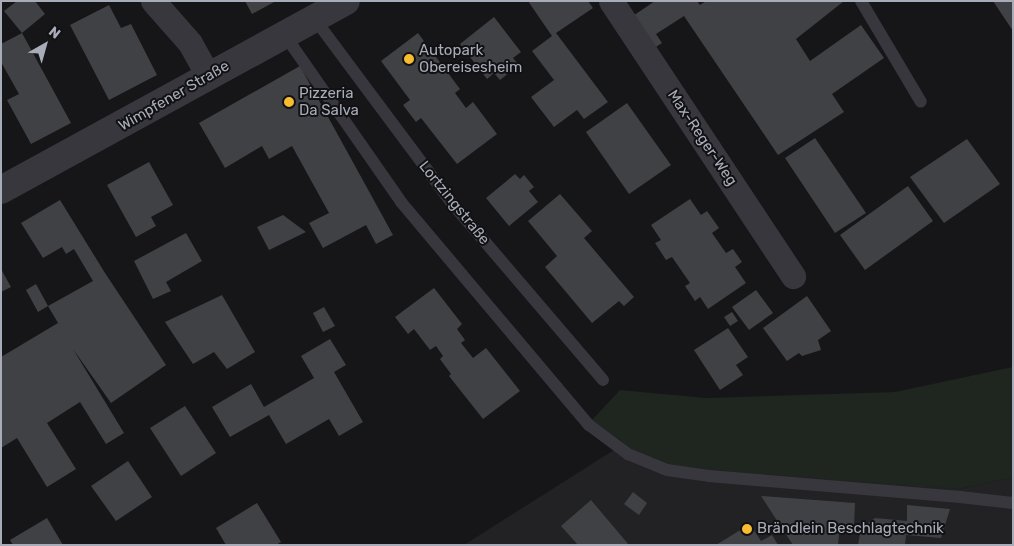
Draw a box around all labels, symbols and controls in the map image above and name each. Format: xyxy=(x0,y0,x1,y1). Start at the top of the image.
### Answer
north arrow xyxy=(20,20,70,70)
text: N xyxy=(45,23,64,43)
place label: Autopark Obereisesheim xyxy=(419,41,522,76)
marker: Autopark Obereisesheim xyxy=(403,53,415,65)
street label: Wimpfener Straße xyxy=(115,57,233,135)
place label: Pizzeria Da Salva xyxy=(299,84,359,119)
street label: Max-Reger-Weg xyxy=(663,87,741,189)
marker: Pizzeria Da Salva xyxy=(283,96,295,108)
street label: Lortzingstraße xyxy=(415,158,493,248)
place label: Brändlein Beschlagtechnik xyxy=(757,520,944,538)
marker: Brändlein Beschlagtechnik xyxy=(741,523,753,535)

